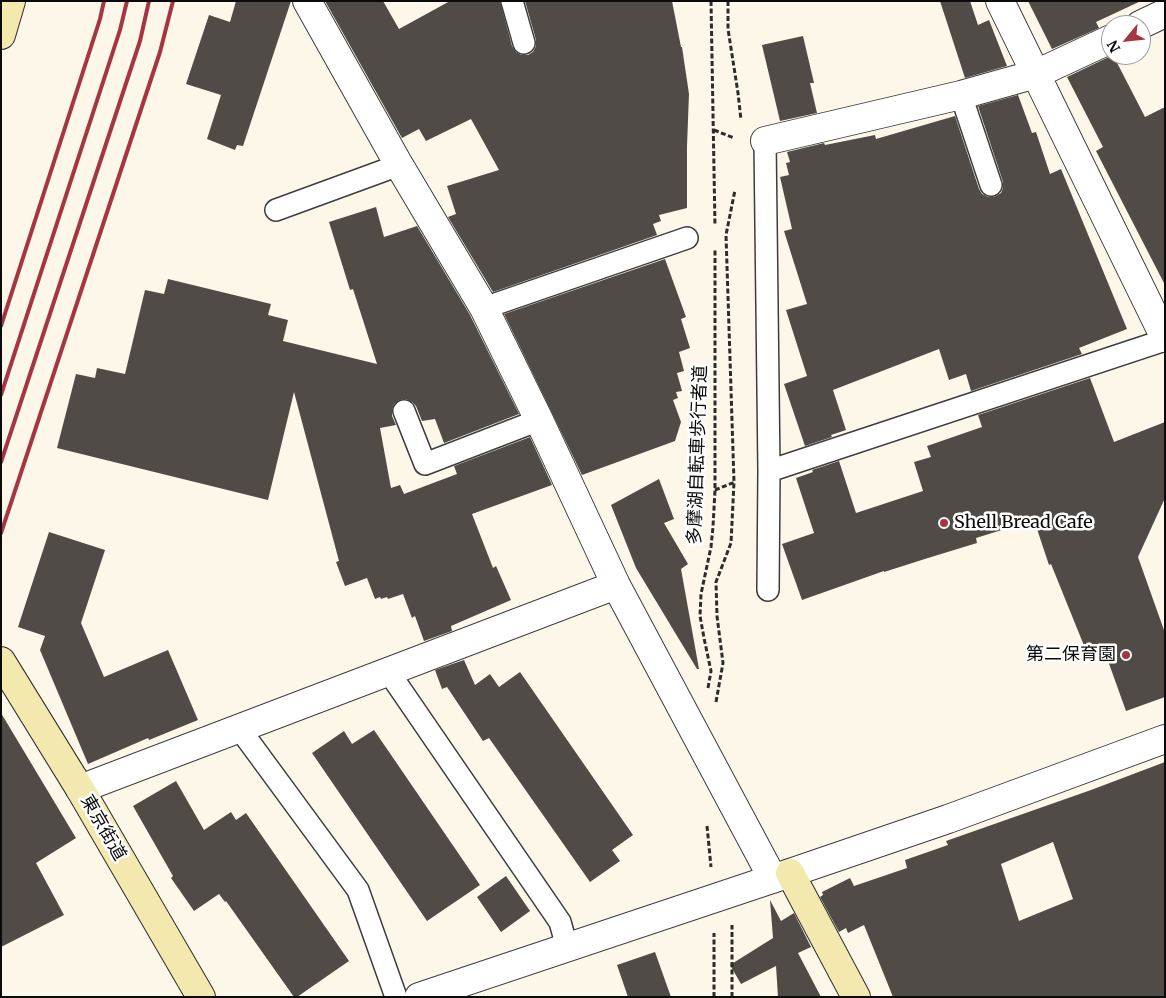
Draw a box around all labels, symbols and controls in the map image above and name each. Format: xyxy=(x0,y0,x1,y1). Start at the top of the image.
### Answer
north arrow xyxy=(1101,15,1151,65)
text: N xyxy=(1103,37,1124,56)
street label: 多摩湖自転車歩行者道 xyxy=(684,365,712,545)
place label: Shell Bread Cafe xyxy=(954,512,1093,534)
marker: Shell Bread Cafe xyxy=(938,517,950,529)
place label: 第二保育園 xyxy=(1026,644,1116,666)
marker: 第二保育園 xyxy=(1120,649,1132,661)
street label: 東京街道 xyxy=(76,791,130,865)

